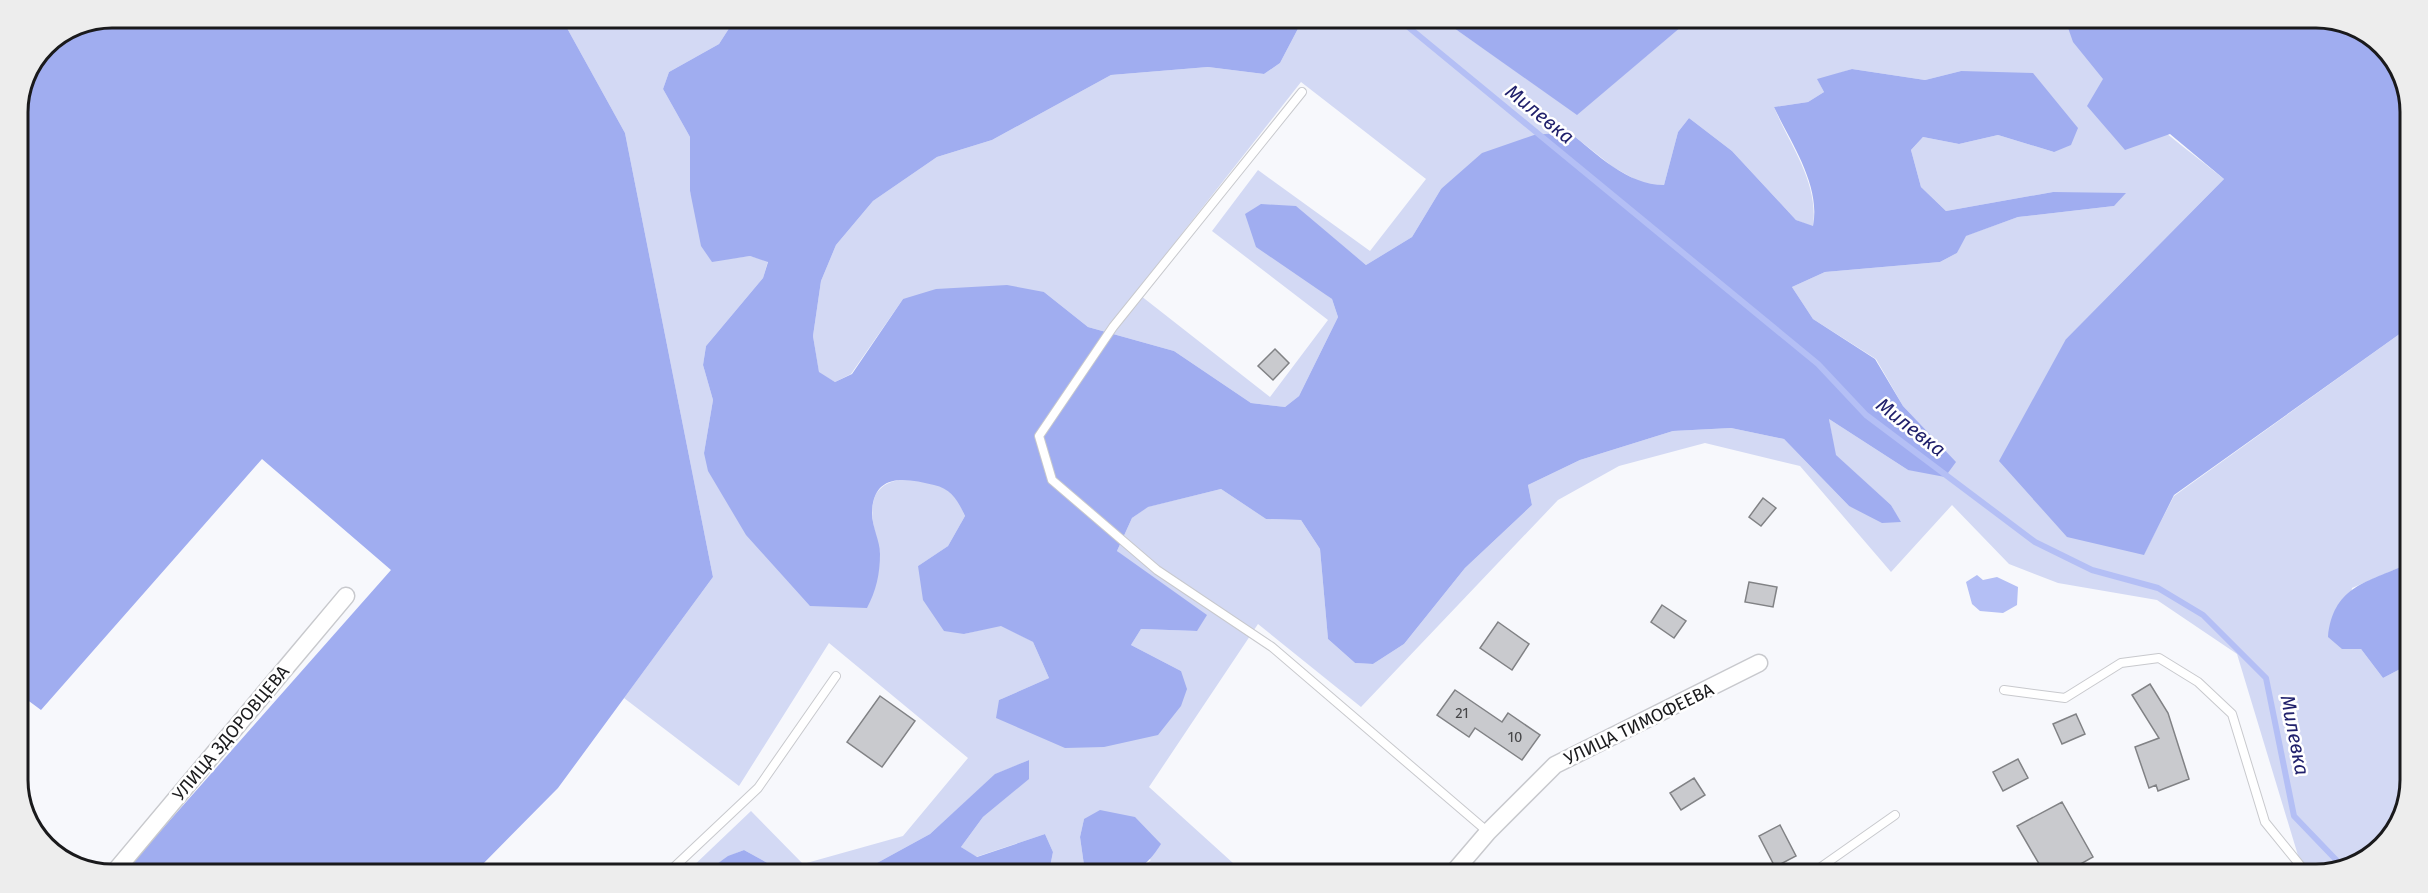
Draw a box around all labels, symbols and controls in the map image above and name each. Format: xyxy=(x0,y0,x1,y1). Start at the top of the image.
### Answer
water label: Милевка xyxy=(1501,79,1579,149)
water label: Милевка xyxy=(1872,393,1950,461)
street label: УЛИЦА ЗДОРОВЦЕВА xyxy=(168,660,294,805)
street label: УЛИЦА ТИМОФЕЕВА xyxy=(1561,678,1718,770)
water label: Милевка xyxy=(2275,693,2315,777)
house number: 21 xyxy=(1455,704,1469,722)
house number: 10 xyxy=(1508,728,1522,746)

